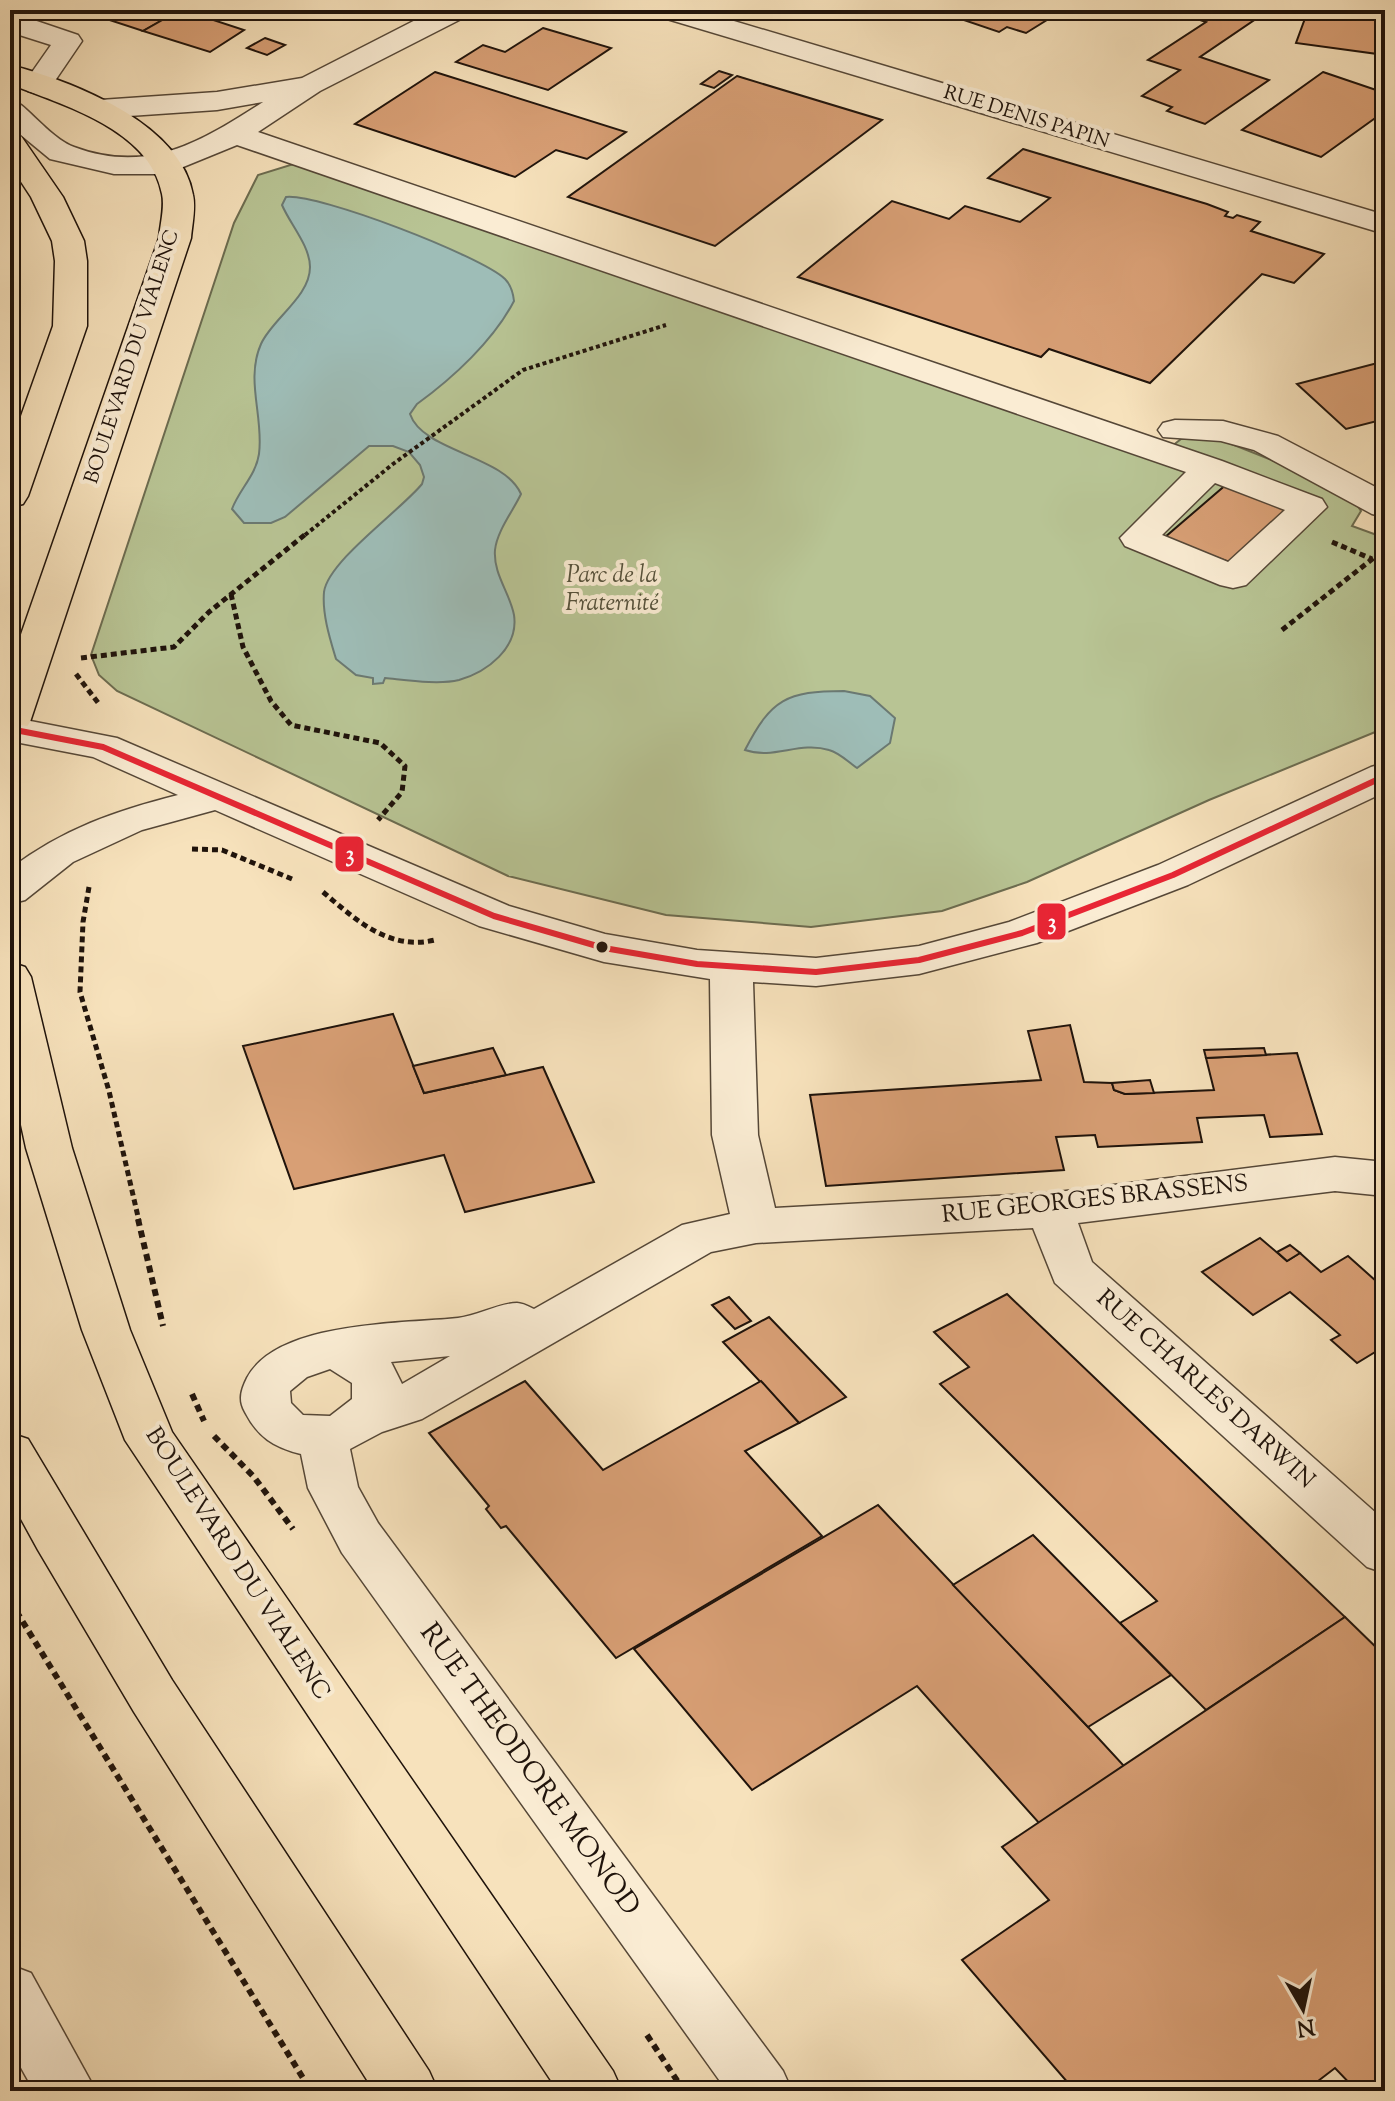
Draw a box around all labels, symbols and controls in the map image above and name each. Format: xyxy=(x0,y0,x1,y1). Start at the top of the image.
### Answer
street label: RUE DENIS PAPIN xyxy=(940,79,1112,157)
street label: BOULEVARD DU VIALENC xyxy=(78,226,188,488)
park label: Parc de la Fraternité xyxy=(565,559,659,621)
line badge: 3 xyxy=(334,835,365,873)
text: 3 xyxy=(346,840,355,872)
line badge: 3 xyxy=(1036,902,1067,941)
text: 3 xyxy=(1048,908,1057,940)
unlabelled marker xyxy=(594,939,610,955)
street label: RUE GEORGES BRASSENS xyxy=(940,1167,1250,1233)
street label: RUE CHARLES DARWIN xyxy=(1088,1282,1322,1498)
street label: BOULEVARD DU VIALENC xyxy=(136,1421,338,1707)
street label: RUE THEODORE MONOD xyxy=(409,1615,649,1925)
north arrow xyxy=(1263,1969,1343,2049)
text: N xyxy=(1294,2009,1317,2043)

